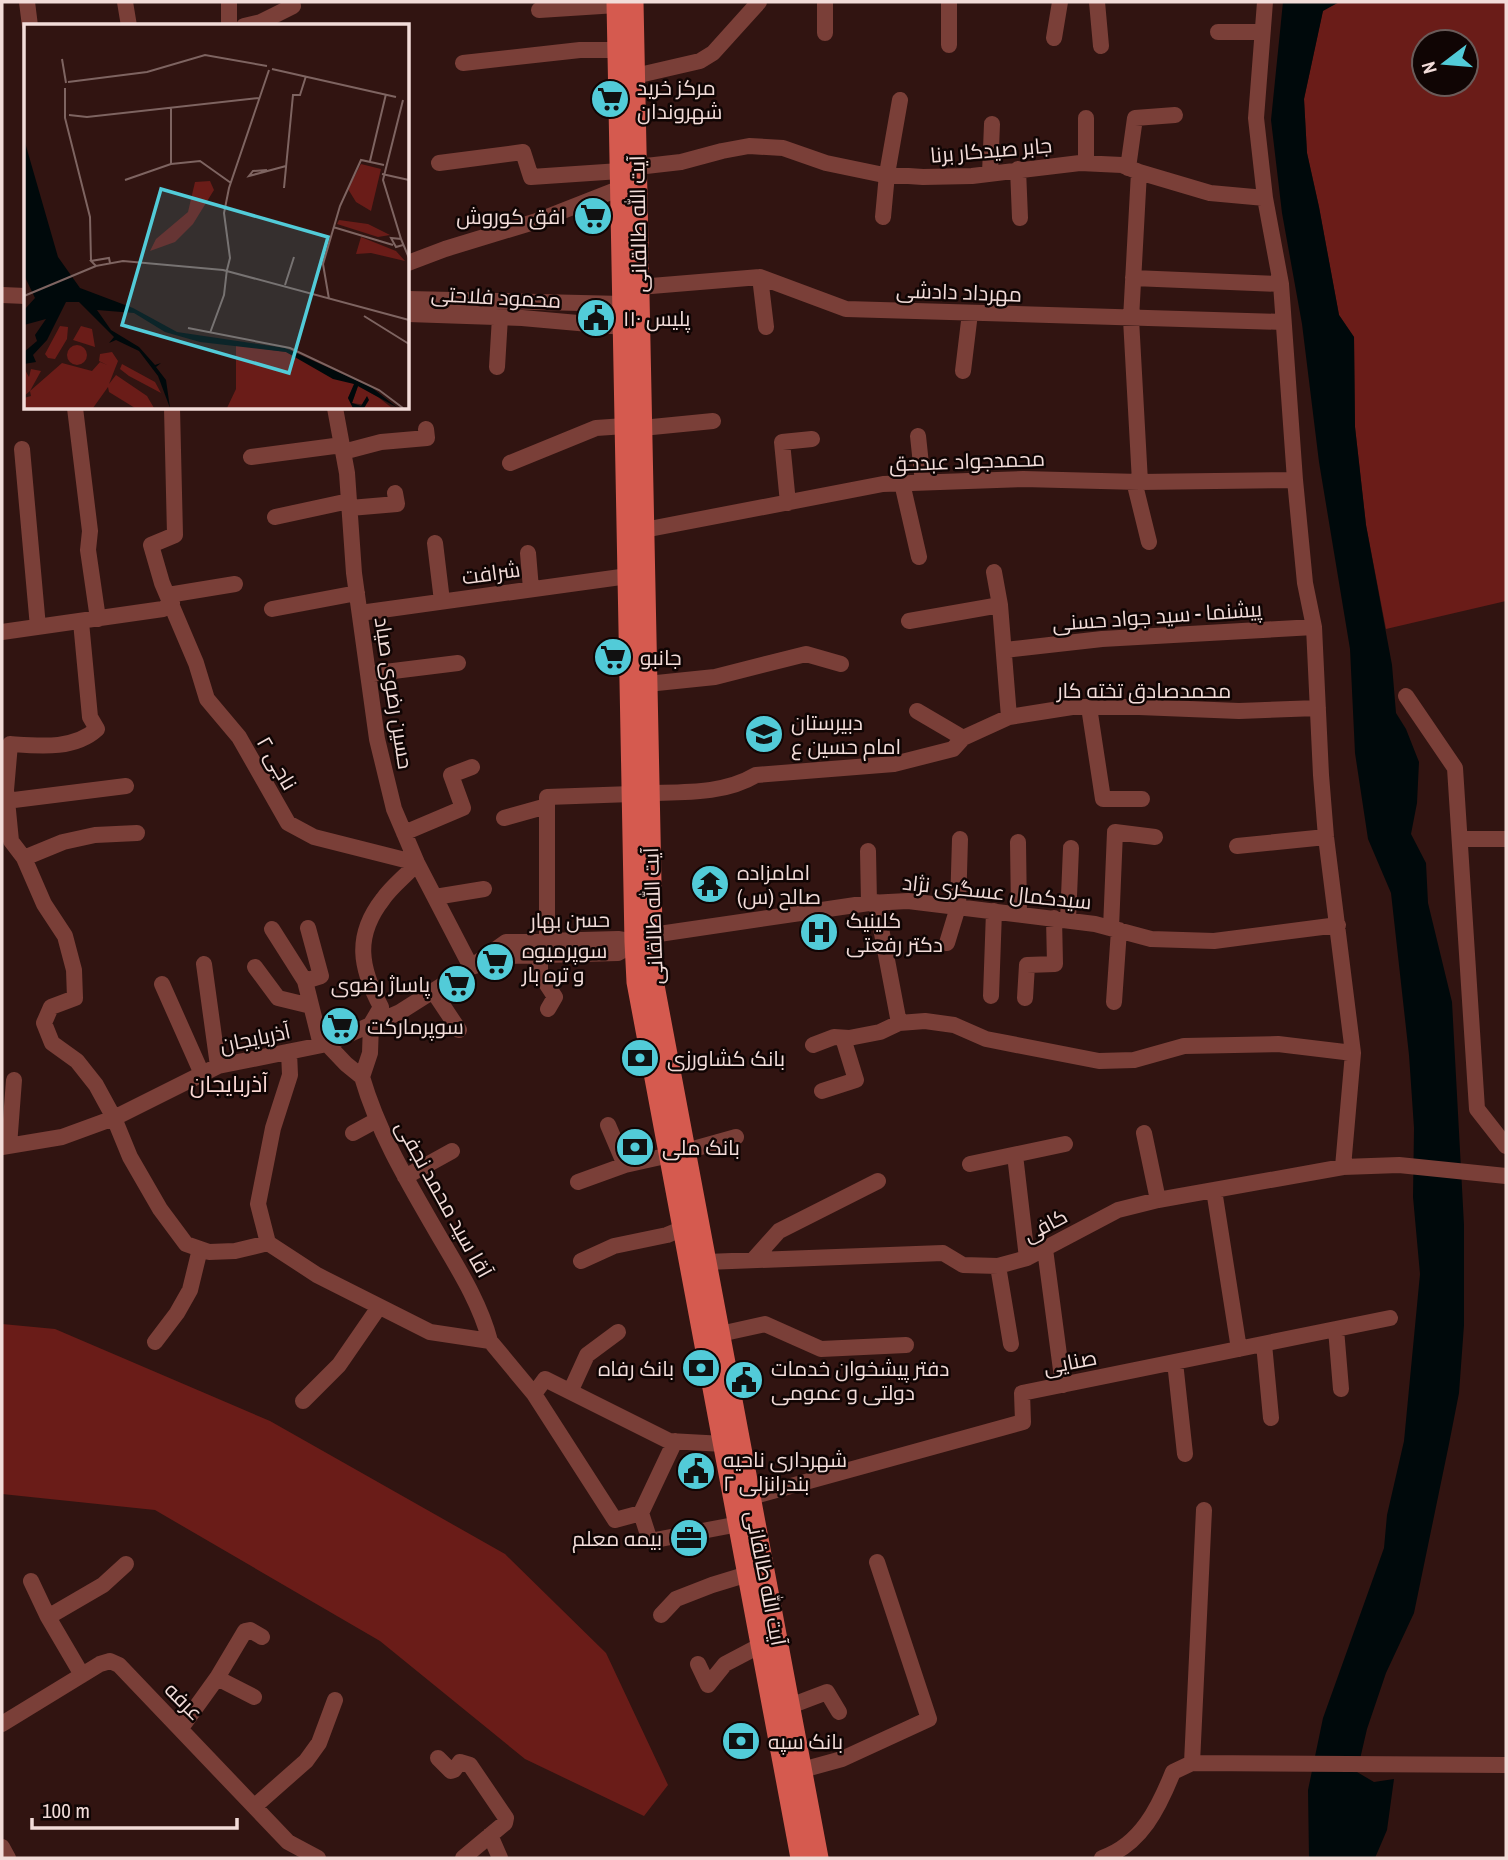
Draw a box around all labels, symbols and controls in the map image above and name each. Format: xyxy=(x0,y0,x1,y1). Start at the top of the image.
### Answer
inset map xyxy=(24,24,410,410)
north arrow xyxy=(1410,28,1480,98)
text: N xyxy=(1415,59,1443,77)
place label: مرکز خرید شهروندان xyxy=(637,73,722,126)
supermarket icon: مرکز خرید شهروندان xyxy=(589,78,631,120)
street label: جابر صیدکار برنا xyxy=(929,130,1053,170)
street label: آیت الله طالقانی xyxy=(622,155,654,293)
supermarket icon: افق کوروش xyxy=(572,195,614,237)
place label: افق کوروش xyxy=(456,202,566,231)
street label: مهرداد دادشی xyxy=(895,275,1023,309)
street label: محمود فلاحتی xyxy=(430,279,562,315)
public building icon: پلیس ۱۱۰ xyxy=(575,297,617,339)
place label: پلیس ۱۱۰ xyxy=(623,304,691,333)
street label: محمدجواد عبدحق xyxy=(888,444,1046,478)
street label: شرافت xyxy=(460,555,522,591)
street label: پیشنما - سید جواد حسنی xyxy=(1051,594,1263,638)
street label: حسین رضوی صیاد xyxy=(368,615,420,771)
supermarket icon: جانبو xyxy=(592,636,634,678)
place label: جانبو xyxy=(640,643,682,672)
street label: محمدصادق تخته کار xyxy=(1056,676,1231,705)
place label: دبیرستان امام حسین ع xyxy=(791,708,901,761)
school or university icon: دبیرستان امام حسین ع xyxy=(743,713,785,755)
street label: ناجی ۲ xyxy=(250,731,304,795)
street label: آیت الله طالقانی xyxy=(636,847,670,985)
place label: امامزاده صالح (س) xyxy=(737,858,821,911)
temple icon: امامزاده صالح (س) xyxy=(689,863,731,905)
street label: سیدکمال عسگری نژاد xyxy=(901,868,1093,916)
street label: حسن بهار xyxy=(529,905,610,935)
place label: کلینیک دکتر رفعتی xyxy=(846,906,943,959)
hospital icon: کلینیک دکتر رفعتی xyxy=(798,911,840,953)
place label: سوپرمیوه و تره بار xyxy=(521,936,607,989)
supermarket icon: سوپرمیوه و تره بار xyxy=(474,941,516,983)
supermarket icon: پاساژ رضوی xyxy=(436,963,478,1005)
place label: پاساژ رضوی xyxy=(331,970,430,999)
supermarket icon: سوپرمارکت xyxy=(319,1005,361,1047)
place label: سوپرمارکت xyxy=(367,1012,464,1041)
street label: آذربایجان xyxy=(217,1016,293,1060)
bank icon: بانک کشاورزی xyxy=(619,1037,661,1079)
place label: بانک کشاورزی xyxy=(667,1044,785,1073)
district label: آذربایجان xyxy=(190,1068,268,1099)
street label: آقا سید محمد نجفی xyxy=(389,1115,499,1283)
bank icon: بانک ملی xyxy=(614,1126,656,1168)
place label: بانک ملی xyxy=(662,1133,740,1162)
street label: کافی xyxy=(1018,1201,1072,1249)
street label: صنایی xyxy=(1041,1343,1099,1381)
bank icon: بانک رفاه xyxy=(680,1347,722,1389)
place label: بانک رفاه xyxy=(598,1354,674,1383)
place label: دفتر پیشخوان خدمات دولتی و عمومی xyxy=(771,1354,949,1407)
public building icon: دفتر پیشخوان خدمات دولتی و عمومی xyxy=(723,1359,765,1401)
place label: شهرداری ناحیه ۲ بندرانزلی xyxy=(723,1445,847,1498)
public building icon: شهرداری ناحیه ۲ بندرانزلی xyxy=(675,1450,717,1492)
street label: آیت الله طالقانی xyxy=(739,1508,793,1648)
office icon: بیمه معلم xyxy=(668,1517,710,1559)
place label: بیمه معلم xyxy=(572,1524,662,1553)
street label: عرفه xyxy=(158,1675,210,1727)
bank icon: بانک سپه xyxy=(720,1720,762,1762)
place label: بانک سپه xyxy=(768,1727,843,1756)
scale bar xyxy=(32,1786,236,1830)
text: 100 m xyxy=(42,1796,90,1825)

